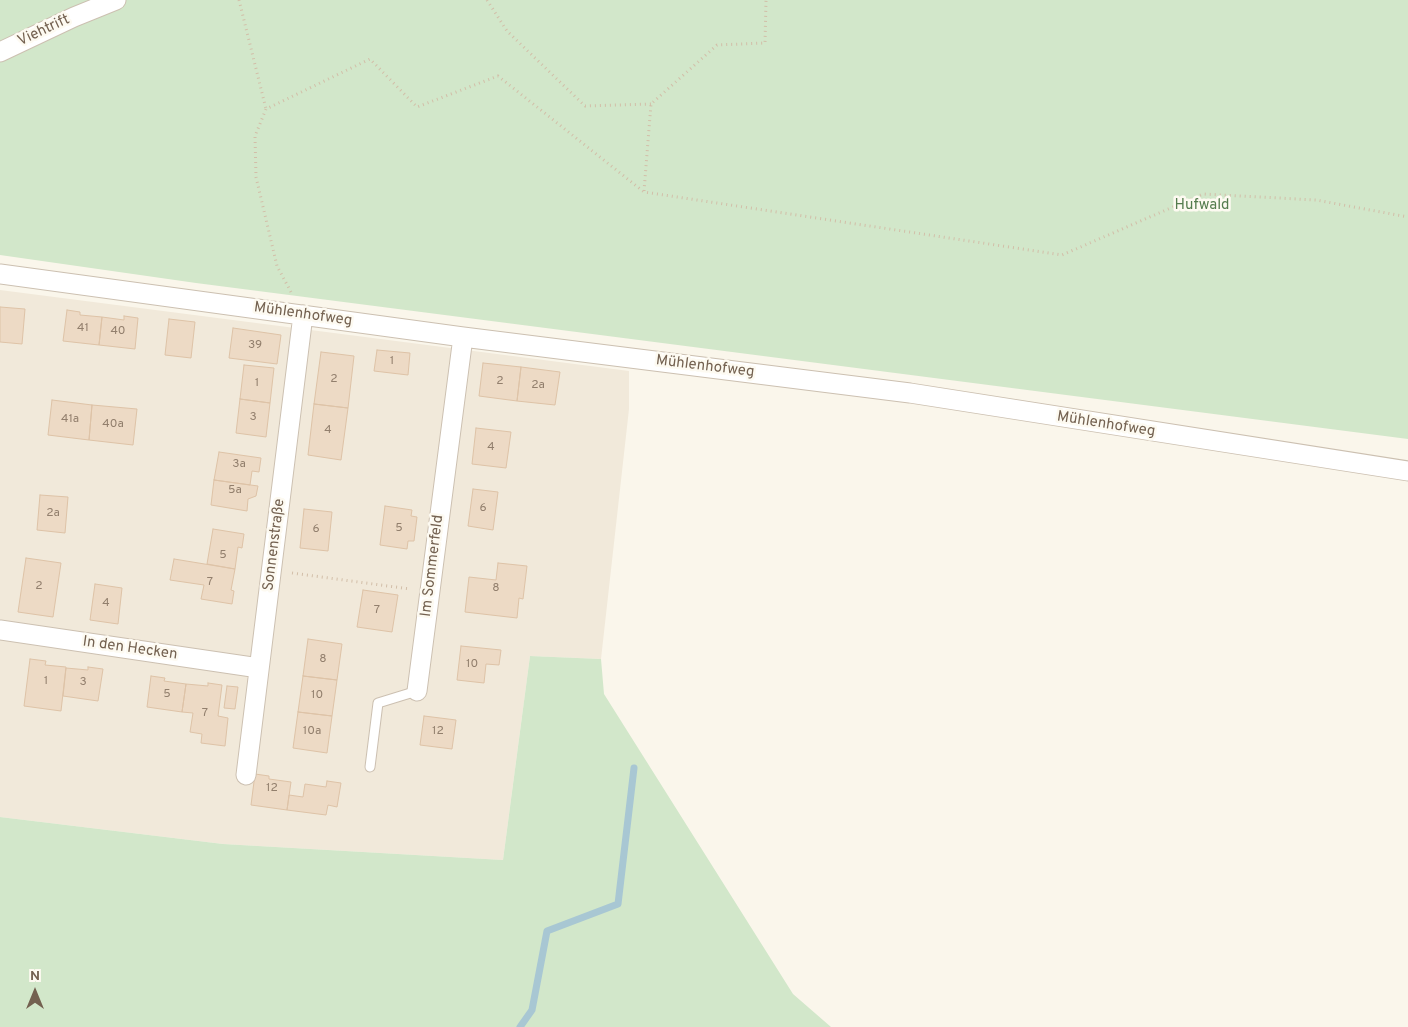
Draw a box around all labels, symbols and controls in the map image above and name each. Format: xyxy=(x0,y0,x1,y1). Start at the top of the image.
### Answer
street label: Viehtrift xyxy=(15,11,73,51)
park label: Hufwald xyxy=(1174,197,1230,215)
street label: Mühlenhofweg xyxy=(253,299,353,331)
house number: 41 xyxy=(77,322,89,336)
house number: 40 xyxy=(110,325,126,339)
house number: 39 xyxy=(248,339,262,353)
street label: Mühlenhofweg xyxy=(655,352,755,382)
house number: 1 xyxy=(390,355,394,369)
house number: 2 xyxy=(330,373,338,387)
house number: 2 xyxy=(496,375,504,389)
house number: 1 xyxy=(255,377,259,391)
house number: 2a xyxy=(531,379,545,393)
street label: Mühlenhofweg xyxy=(1056,408,1156,442)
house number: 3 xyxy=(249,411,257,425)
house number: 41a xyxy=(61,413,79,427)
house number: 40a xyxy=(102,418,124,432)
house number: 4 xyxy=(324,424,332,438)
house number: 4 xyxy=(487,441,495,455)
house number: 3a xyxy=(232,458,246,472)
house number: 5a xyxy=(228,484,242,498)
street label: Sonnenstraße xyxy=(260,498,290,592)
house number: 6 xyxy=(479,502,487,516)
house number: 2a xyxy=(46,507,60,521)
street label: Im Sommerfeld xyxy=(418,514,448,618)
house number: 5 xyxy=(395,522,403,536)
house number: 6 xyxy=(312,523,320,537)
house number: 5 xyxy=(219,549,227,563)
house number: 7 xyxy=(207,576,213,590)
house number: 2 xyxy=(35,580,43,594)
house number: 8 xyxy=(492,582,500,596)
house number: 4 xyxy=(102,597,110,611)
house number: 7 xyxy=(374,604,380,618)
street label: In den Hecken xyxy=(82,633,178,665)
house number: 8 xyxy=(319,653,327,667)
house number: 10 xyxy=(466,658,478,672)
house number: 1 xyxy=(44,675,48,689)
house number: 3 xyxy=(79,676,87,690)
house number: 5 xyxy=(163,688,171,702)
house number: 10 xyxy=(311,689,323,703)
house number: 7 xyxy=(202,707,208,721)
house number: 10a xyxy=(303,725,321,739)
house number: 12 xyxy=(432,725,444,739)
house number: 12 xyxy=(266,782,278,796)
north arrow xyxy=(10,967,60,1017)
text: N xyxy=(30,968,40,985)

